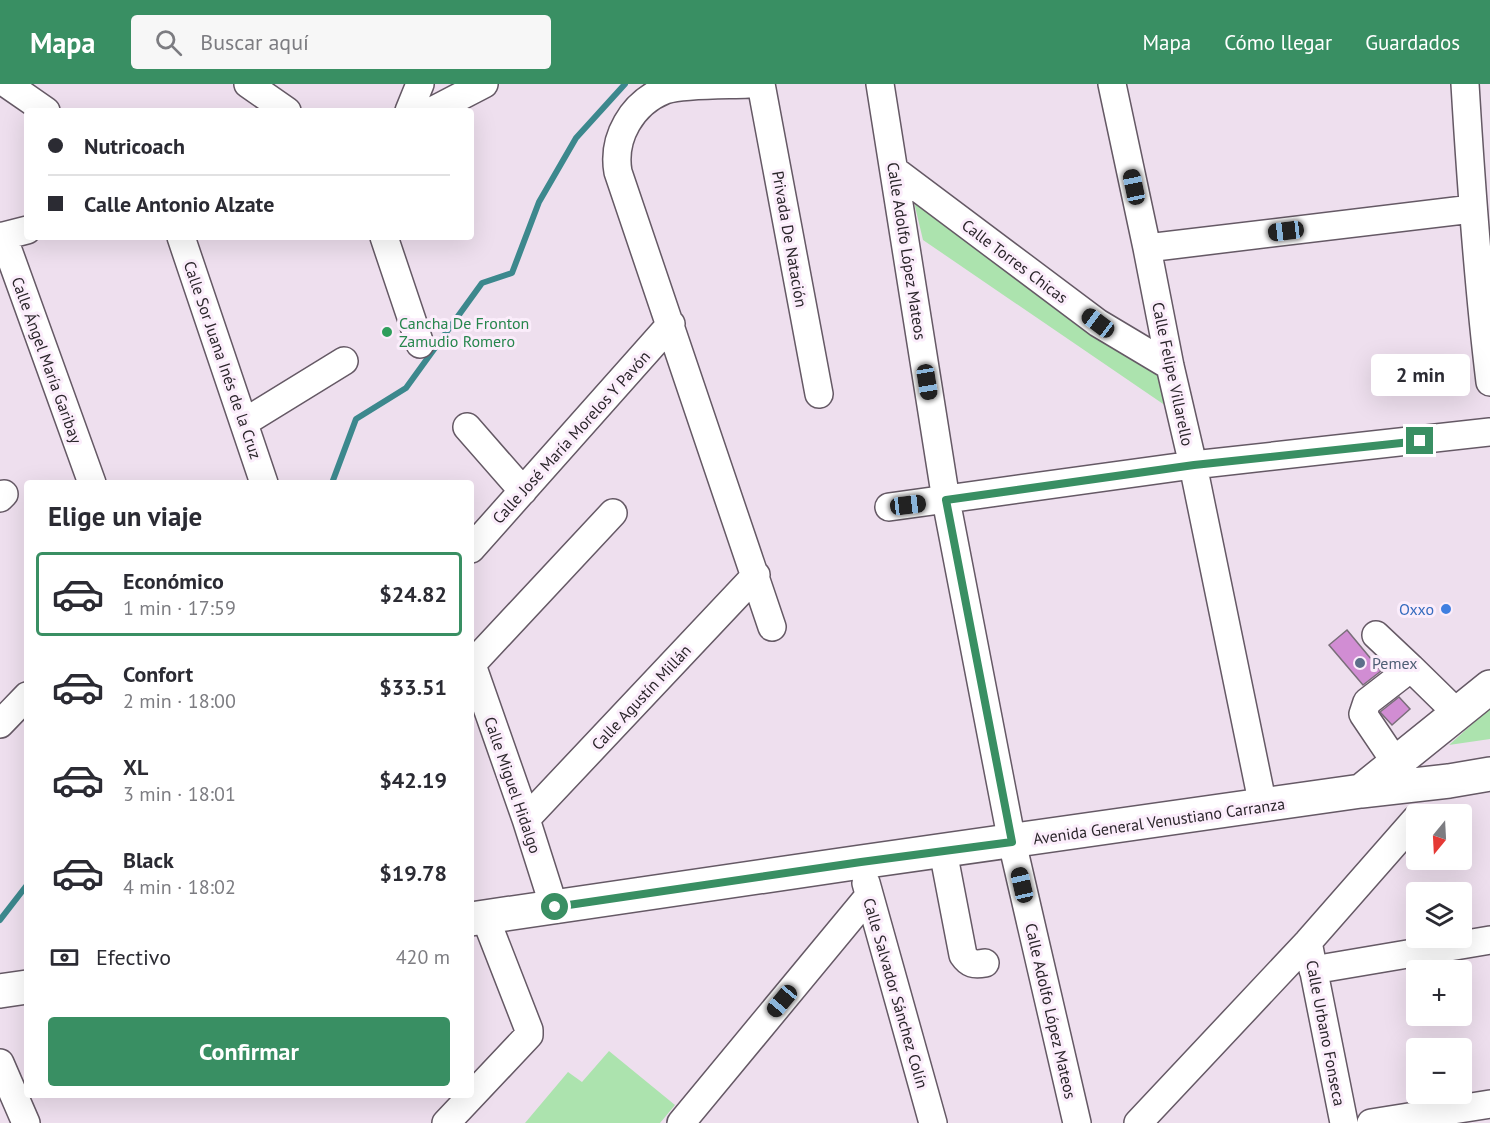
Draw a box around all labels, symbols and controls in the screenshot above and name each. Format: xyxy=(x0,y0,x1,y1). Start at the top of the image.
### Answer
search box xyxy=(131,15,551,69)
text: Mapa xyxy=(30,24,95,61)
icon: search xyxy=(152,26,185,59)
text: Buscar aquí xyxy=(200,28,309,56)
text: Mapa xyxy=(1142,29,1191,56)
text: Cómo llegar xyxy=(1224,29,1332,56)
text: Guardados xyxy=(1365,29,1460,56)
text: Nutricoach xyxy=(84,132,185,160)
street label: Calle Adolfo López Mateos xyxy=(883,161,931,342)
car xyxy=(1121,168,1147,206)
street label: Privada De Natación xyxy=(768,169,812,309)
text: Calle Antonio Alzate xyxy=(84,190,274,218)
street label: Calle Torres Chicas xyxy=(958,215,1072,308)
car xyxy=(1267,220,1305,242)
street label: Calle Sor Juana Inés de la Cruz xyxy=(180,258,266,462)
street label: Calle Ángel María Garibay xyxy=(8,274,87,447)
street label: Calle Felipe Villarello xyxy=(1148,300,1198,448)
car xyxy=(1078,305,1118,341)
place label: Cancha De Fronton Zamudio Romero xyxy=(399,313,529,351)
marker: Cancha De Fronton Zamudio Romero xyxy=(380,325,394,339)
street label: Calle José María Morelos Y Pavón xyxy=(488,346,654,528)
callout: 2 min xyxy=(1370,354,1470,396)
text: 2 min xyxy=(1396,362,1445,388)
car xyxy=(915,363,939,401)
route end xyxy=(1406,427,1433,454)
car xyxy=(889,494,927,516)
text: Elige un viaje xyxy=(48,499,202,533)
icon: car xyxy=(51,567,105,621)
text: Económico xyxy=(123,567,224,595)
text: $24.82 xyxy=(379,580,447,608)
text: 1 min · 17:59 xyxy=(123,595,236,621)
place label: Oxxo xyxy=(1399,599,1434,619)
marker: Oxxo xyxy=(1439,602,1453,616)
street label: Calle Agustín Millán xyxy=(587,640,695,754)
place label: Pemex xyxy=(1372,653,1418,673)
marker: Pemex xyxy=(1353,656,1367,670)
icon: car xyxy=(51,660,105,714)
text: Confort xyxy=(123,660,193,688)
text: $33.51 xyxy=(379,673,447,701)
text: 2 min · 18:00 xyxy=(123,688,236,714)
street label: Calle Miguel Hidalgo xyxy=(480,714,546,856)
icon: car xyxy=(51,753,105,807)
text: XL xyxy=(123,753,148,781)
text: $42.19 xyxy=(379,766,447,794)
text: 3 min · 18:01 xyxy=(123,781,236,807)
street label: Avenida General Venustiano Carranza xyxy=(1032,793,1286,849)
north arrow xyxy=(1406,804,1472,870)
map controls xyxy=(1406,804,1472,1104)
icon: car xyxy=(51,846,105,900)
text: Black xyxy=(123,846,174,874)
text: $19.78 xyxy=(379,859,447,887)
car xyxy=(1009,865,1035,905)
text: 4 min · 18:02 xyxy=(123,874,236,900)
button: layers xyxy=(1406,882,1472,948)
route start xyxy=(541,893,568,920)
street label: Calle Salvador Sánchez Colín xyxy=(859,896,933,1090)
street label: Calle Adolfo López Mateos xyxy=(1021,921,1081,1101)
icon: cash xyxy=(48,941,81,974)
text: Efectivo xyxy=(96,943,171,971)
text: 420 m xyxy=(396,944,450,970)
street label: Calle Urbano Fonseca xyxy=(1302,958,1350,1108)
button: + xyxy=(1406,960,1472,1026)
car xyxy=(764,981,800,1021)
button: Confirmar xyxy=(48,1017,450,1086)
button: − xyxy=(1406,1038,1472,1104)

